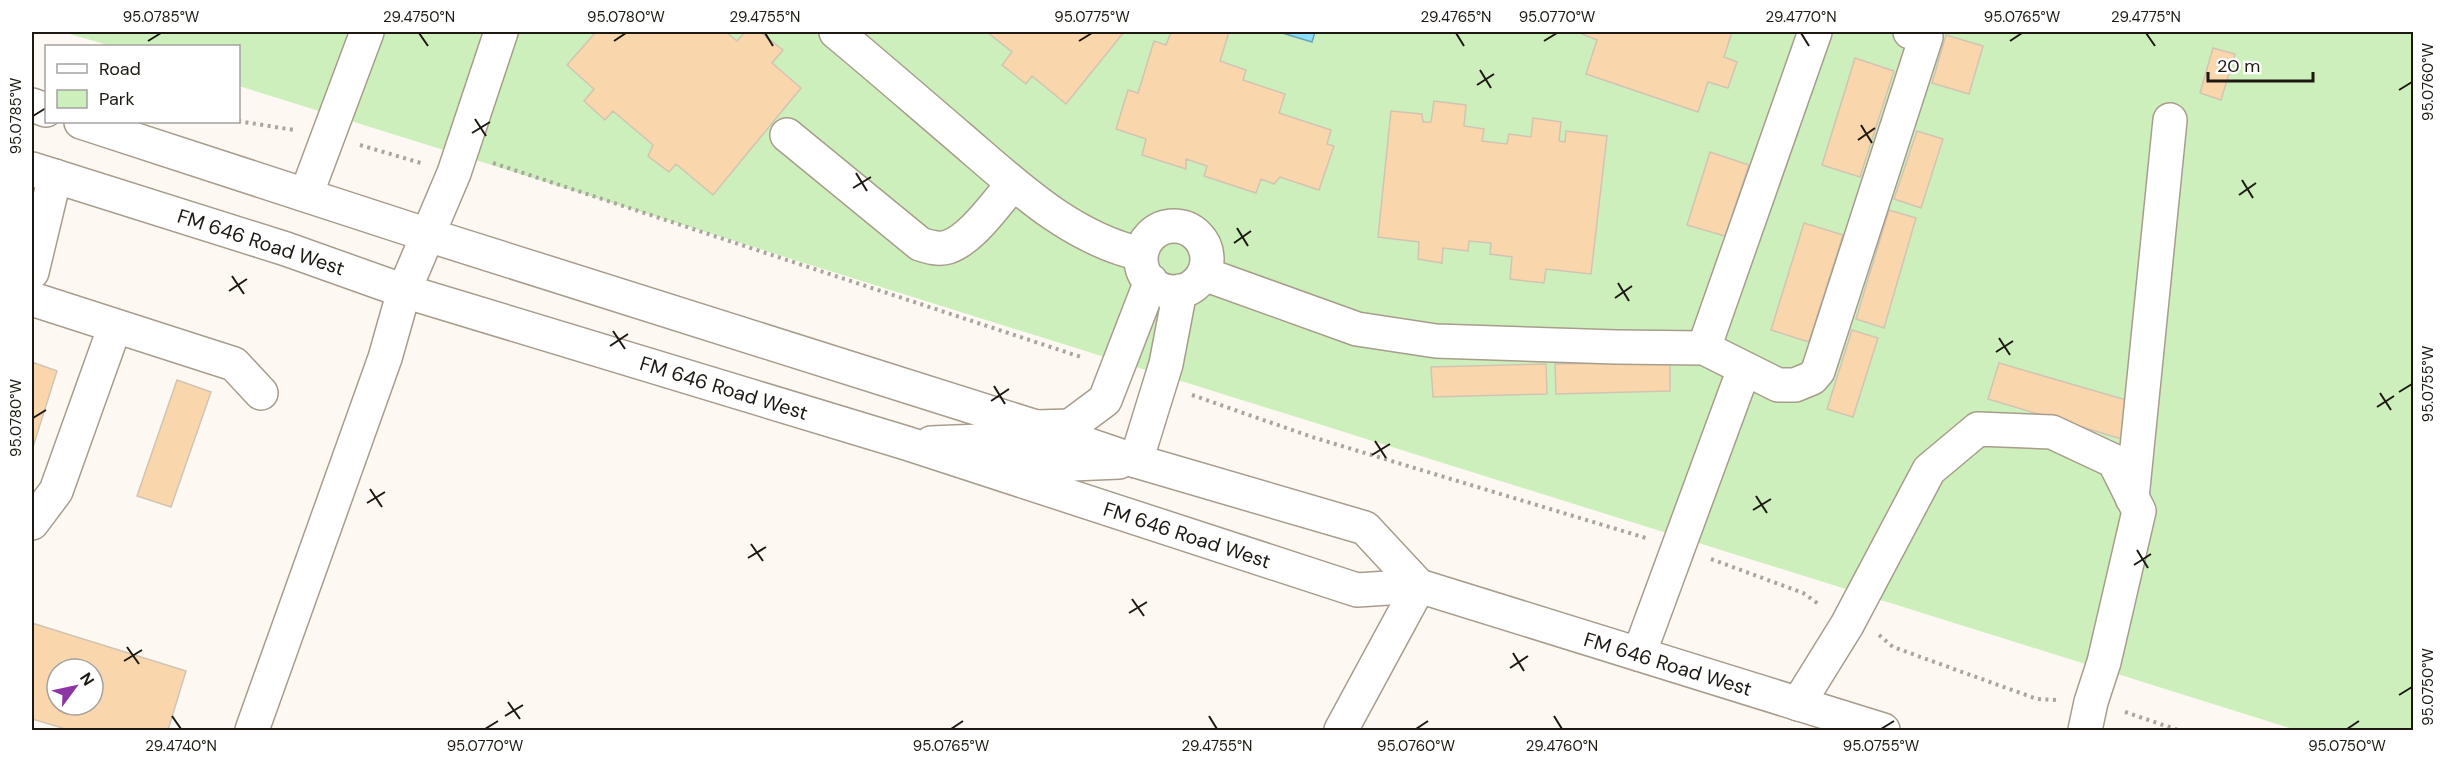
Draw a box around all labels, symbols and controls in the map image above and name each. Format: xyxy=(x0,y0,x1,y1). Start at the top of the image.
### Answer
text: 95.0785°W xyxy=(123,7,200,27)
text: 29.4750°N xyxy=(383,7,455,27)
text: 95.0780°W xyxy=(587,7,665,27)
text: 29.4755°N xyxy=(730,7,800,27)
text: 95.0775°W xyxy=(1054,7,1130,27)
text: 29.4765°N xyxy=(1421,7,1491,27)
text: 95.0770°W xyxy=(1519,7,1596,27)
text: 29.4770°N xyxy=(1765,7,1837,27)
text: 95.0765°W xyxy=(1984,7,2061,27)
text: 29.4775°N xyxy=(2111,7,2181,27)
text: 95.0760°W xyxy=(2418,43,2438,121)
legend xyxy=(45,45,240,123)
scale bar xyxy=(2208,45,2313,83)
text: 20 m xyxy=(2217,54,2260,78)
text: Road xyxy=(99,57,141,81)
text: 95.0785°W xyxy=(6,77,26,154)
text: Park xyxy=(99,87,135,111)
street label: FM 646 Road West xyxy=(174,203,348,281)
text: 95.0755°W xyxy=(2418,345,2438,422)
street label: FM 646 Road West xyxy=(637,350,811,426)
text: 95.0780°W xyxy=(6,379,26,457)
street label: FM 646 Road West xyxy=(1100,496,1274,574)
street label: FM 646 Road West xyxy=(1581,626,1755,702)
text: 95.0750°W xyxy=(2418,648,2438,726)
north arrow xyxy=(45,657,105,717)
text: N xyxy=(75,668,99,690)
text: 29.4740°N xyxy=(145,736,217,756)
text: 95.0770°W xyxy=(447,736,524,756)
text: 95.0765°W xyxy=(913,736,990,756)
text: 29.4755°N xyxy=(1182,736,1252,756)
text: 95.0760°W xyxy=(1377,736,1455,756)
text: 29.4760°N xyxy=(1526,736,1598,756)
text: 95.0755°W xyxy=(1843,736,1920,756)
text: 95.0750°W xyxy=(2308,736,2386,756)

